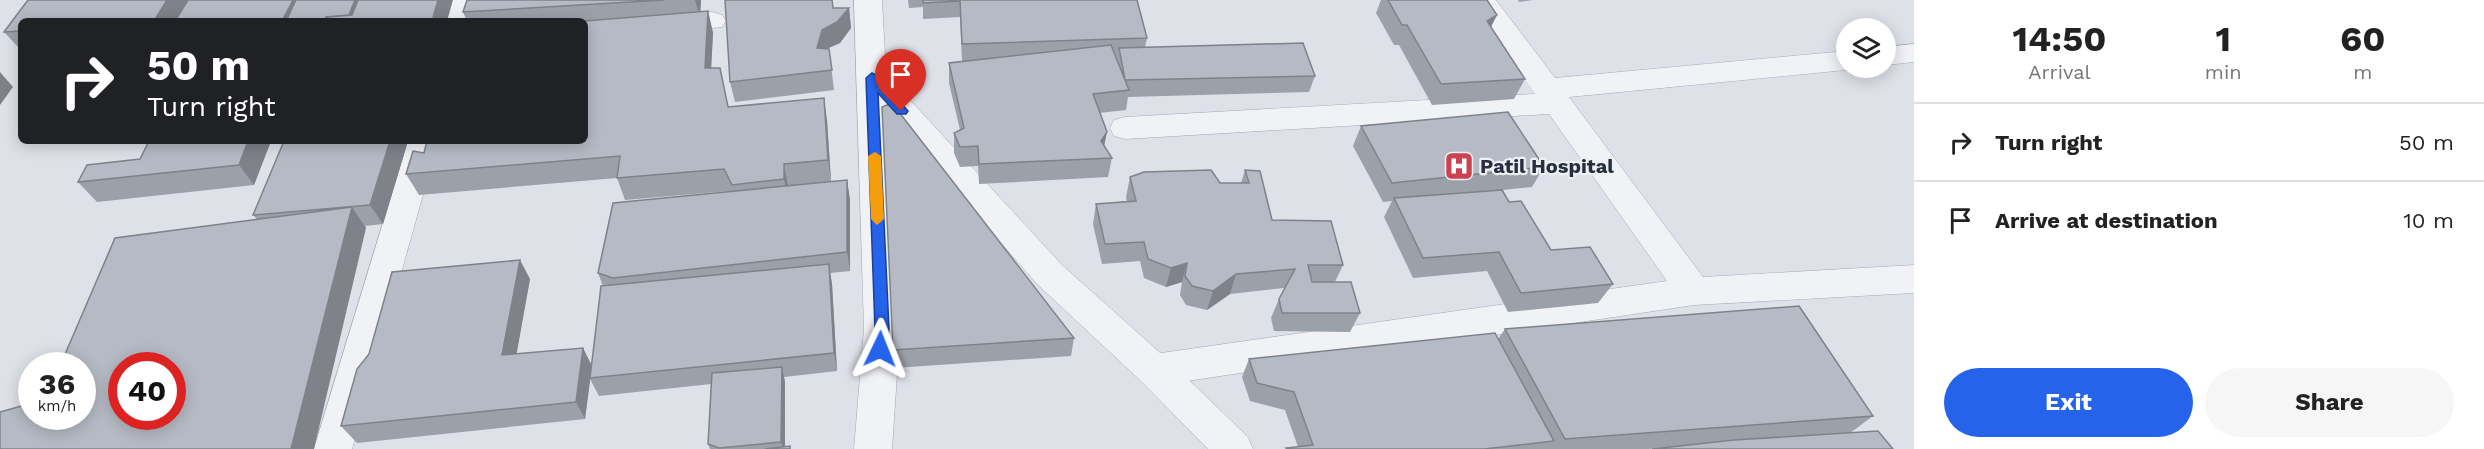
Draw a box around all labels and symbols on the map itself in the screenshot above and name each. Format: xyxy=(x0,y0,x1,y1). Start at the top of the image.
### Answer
pin xyxy=(875,49,926,111)
hospital icon: Patil Hospital xyxy=(1443,150,1475,182)
place label: Patil Hospital xyxy=(1480,154,1614,178)
position arrow xyxy=(848,317,912,381)
speed limit sign: 40 xyxy=(108,352,186,430)

